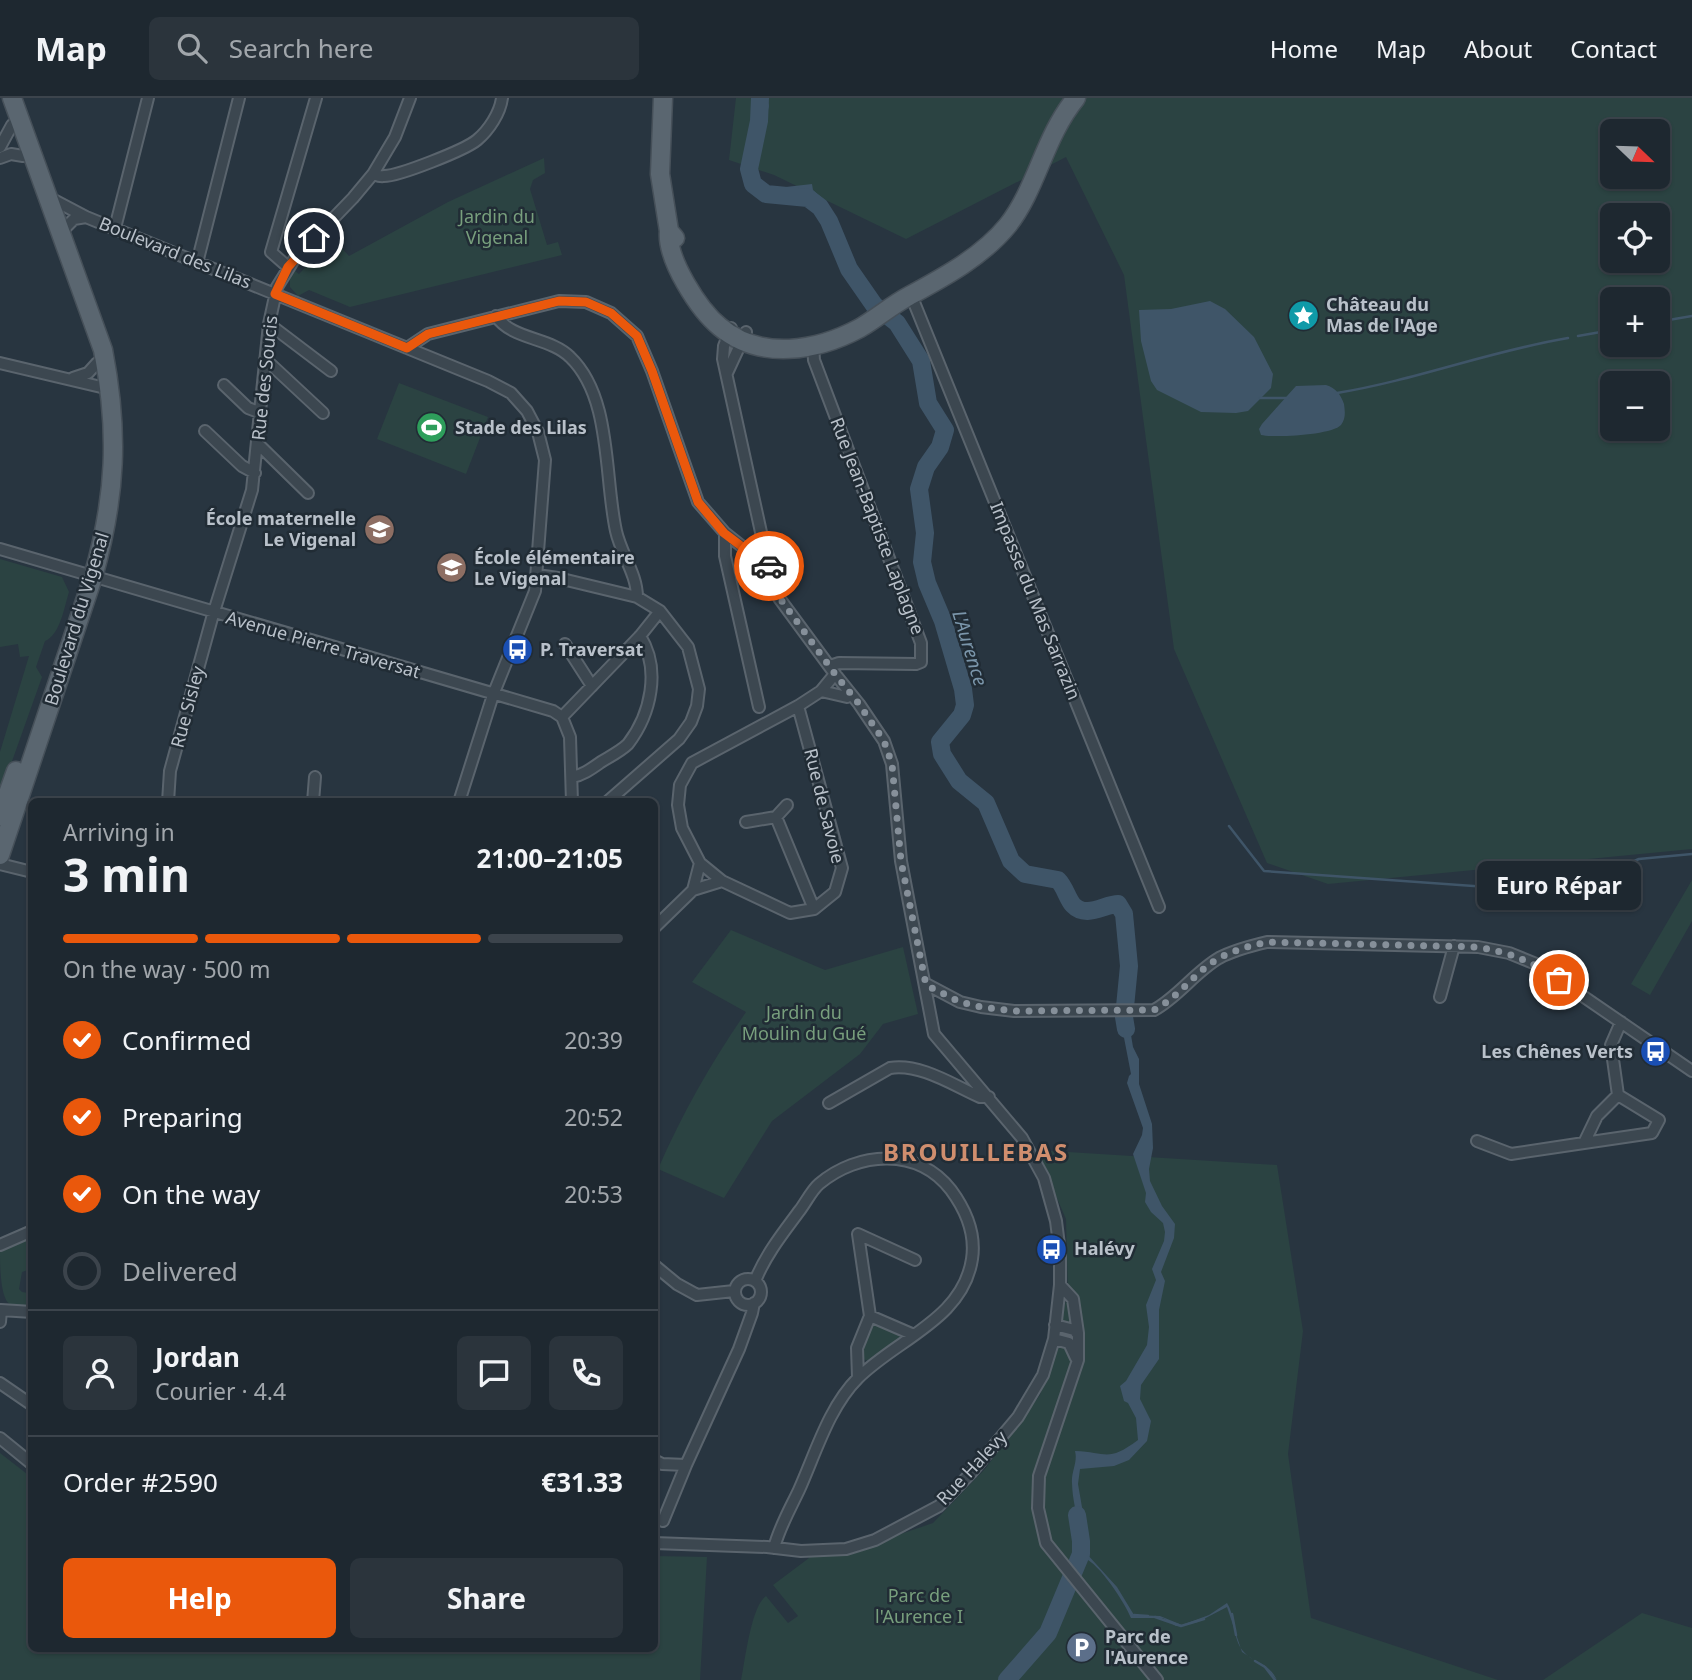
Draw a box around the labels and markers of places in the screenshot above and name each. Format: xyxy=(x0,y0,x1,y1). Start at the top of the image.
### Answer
pin xyxy=(284,208,344,268)
place label: Château du Mas de l'Age xyxy=(1326,292,1438,337)
place icon: Château du Mas de l'Age xyxy=(1286,298,1320,332)
sports icon: Stade des Lilas xyxy=(415,411,449,445)
place label: Stade des Lilas xyxy=(455,415,587,439)
place label: École maternelle Le Vigenal xyxy=(206,506,356,551)
school or university icon: École maternelle Le Vigenal xyxy=(362,512,396,546)
place label: École élémentaire Le Vigenal xyxy=(474,545,635,590)
school or university icon: École élémentaire Le Vigenal xyxy=(434,551,468,585)
bus stop icon: P. Traversat xyxy=(500,633,534,667)
place label: P. Traversat xyxy=(540,637,643,661)
callout: Euro Répar xyxy=(1477,861,1641,910)
pin xyxy=(1529,950,1589,1010)
bus stop icon: Les Chênes Verts xyxy=(1639,1035,1673,1069)
place label: Les Chênes Verts xyxy=(1481,1039,1633,1063)
bus stop icon: Halévy xyxy=(1034,1232,1068,1266)
place label: Halévy xyxy=(1074,1236,1136,1260)
place label: Parc de l'Aurence xyxy=(1105,1624,1188,1669)
parking icon: Parc de l'Aurence xyxy=(1065,1630,1099,1664)

